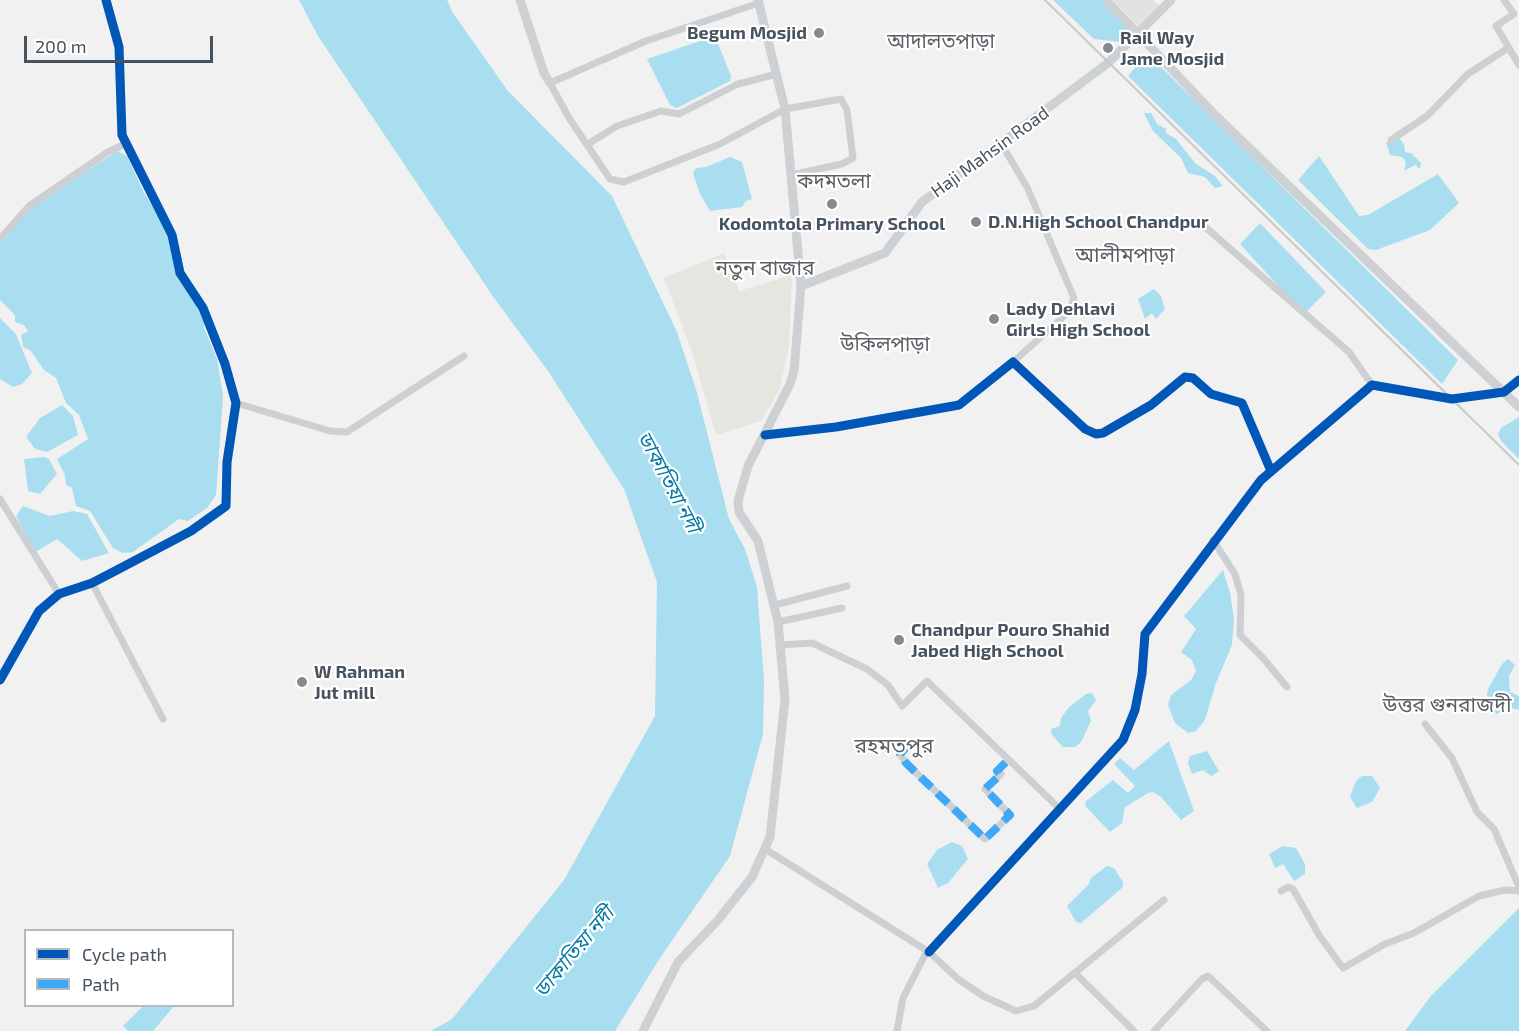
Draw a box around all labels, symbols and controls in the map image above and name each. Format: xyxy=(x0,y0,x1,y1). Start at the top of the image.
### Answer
place label: Begum Mosjid xyxy=(687,22,807,44)
scale bar xyxy=(27,24,216,62)
marker: Begum Mosjid xyxy=(812,26,826,40)
place label: Rail Way Jame Mosjid xyxy=(1120,27,1224,70)
district label: আদালতপাড়া xyxy=(887,29,995,53)
text: 200 m xyxy=(35,35,87,57)
marker: Rail Way Jame Mosjid xyxy=(1101,41,1115,55)
street label: Haji Mahsin Road xyxy=(927,102,1053,202)
district label: কদমতলা xyxy=(797,169,871,193)
marker: Kodomtola Primary School xyxy=(825,197,839,211)
place label: D.N.High School Chandpur xyxy=(988,211,1209,233)
place label: Kodomtola Primary School xyxy=(719,213,945,235)
marker: D.N.High School Chandpur xyxy=(969,215,983,229)
district label: আলীমপাড়া xyxy=(1075,242,1175,268)
district label: নতুন বাজার xyxy=(715,255,815,281)
place label: Lady Dehlavi Girls High School xyxy=(1006,298,1150,340)
marker: Lady Dehlavi Girls High School xyxy=(987,312,1001,326)
district label: উকিলপাড়া xyxy=(840,332,930,356)
water label: ডাকাতিয়া নদী xyxy=(632,427,706,537)
place label: Chandpur Pouro Shahid Jabed High School xyxy=(911,619,1110,662)
marker: Chandpur Pouro Shahid Jabed High School xyxy=(892,633,906,647)
place label: W Rahman Jut mill xyxy=(314,661,405,704)
marker: W Rahman Jut mill xyxy=(295,675,309,689)
district label: উত্তর গুনরাজদী xyxy=(1382,692,1512,718)
district label: রহমতপুর xyxy=(855,733,933,759)
water label: ডাকাতিয়া নদী xyxy=(529,902,619,1002)
legend xyxy=(24,929,234,1007)
text: Cycle path xyxy=(82,943,167,965)
text: Path xyxy=(82,973,120,995)

